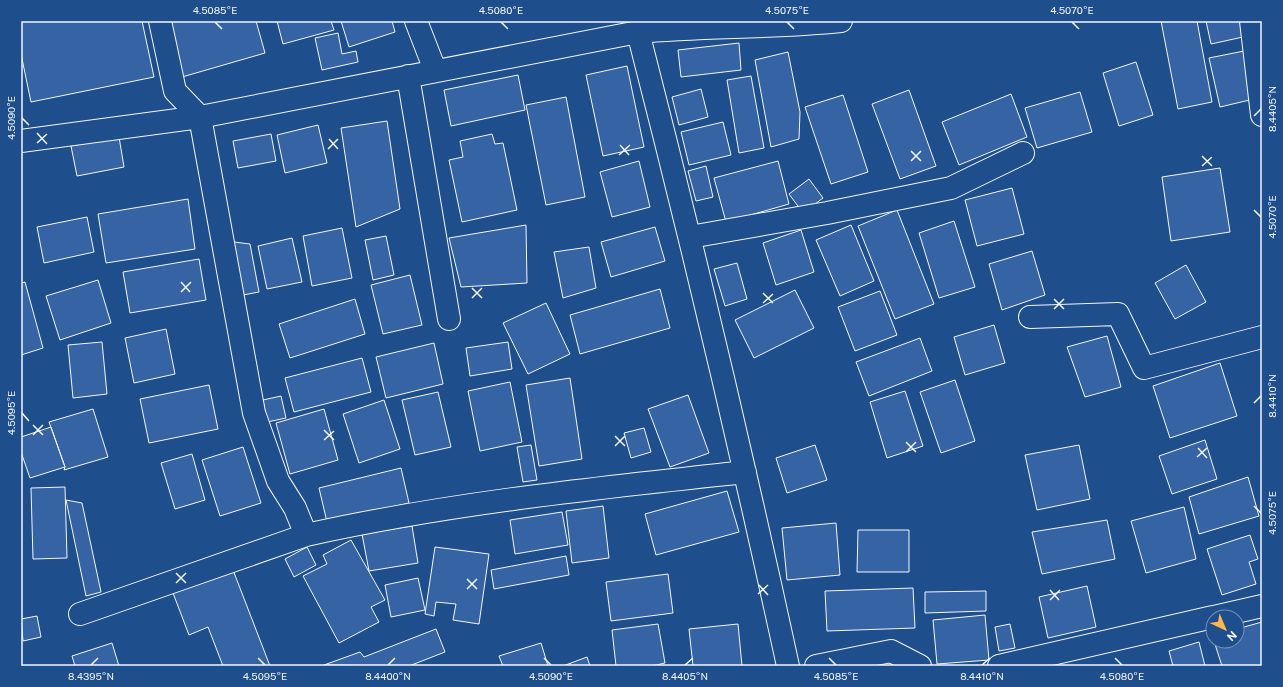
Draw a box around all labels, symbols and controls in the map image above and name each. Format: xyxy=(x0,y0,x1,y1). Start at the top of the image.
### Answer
text: 4.5085°E xyxy=(193,4,237,16)
text: 4.5080°E xyxy=(479,4,523,16)
text: 4.5075°E xyxy=(765,4,809,16)
text: 4.5070°E xyxy=(1050,4,1094,16)
text: 8.4405°N xyxy=(1266,86,1278,132)
text: 4.5090°E xyxy=(5,96,17,140)
text: 4.5070°E xyxy=(1266,195,1278,239)
text: 8.4410°N xyxy=(1266,374,1278,418)
text: 4.5095°E xyxy=(5,391,17,435)
text: 4.5075°E xyxy=(1266,491,1278,535)
north arrow xyxy=(1205,609,1245,649)
text: N xyxy=(1225,629,1239,643)
text: 8.4395°N xyxy=(68,670,114,682)
text: 4.5095°E xyxy=(243,670,287,682)
text: 8.4400°N xyxy=(365,670,411,682)
text: 4.5090°E xyxy=(529,670,573,682)
text: 8.4405°N xyxy=(662,670,708,682)
text: 4.5085°E xyxy=(814,670,858,682)
text: 8.4410°N xyxy=(960,670,1004,682)
text: 4.5080°E xyxy=(1100,670,1144,682)

